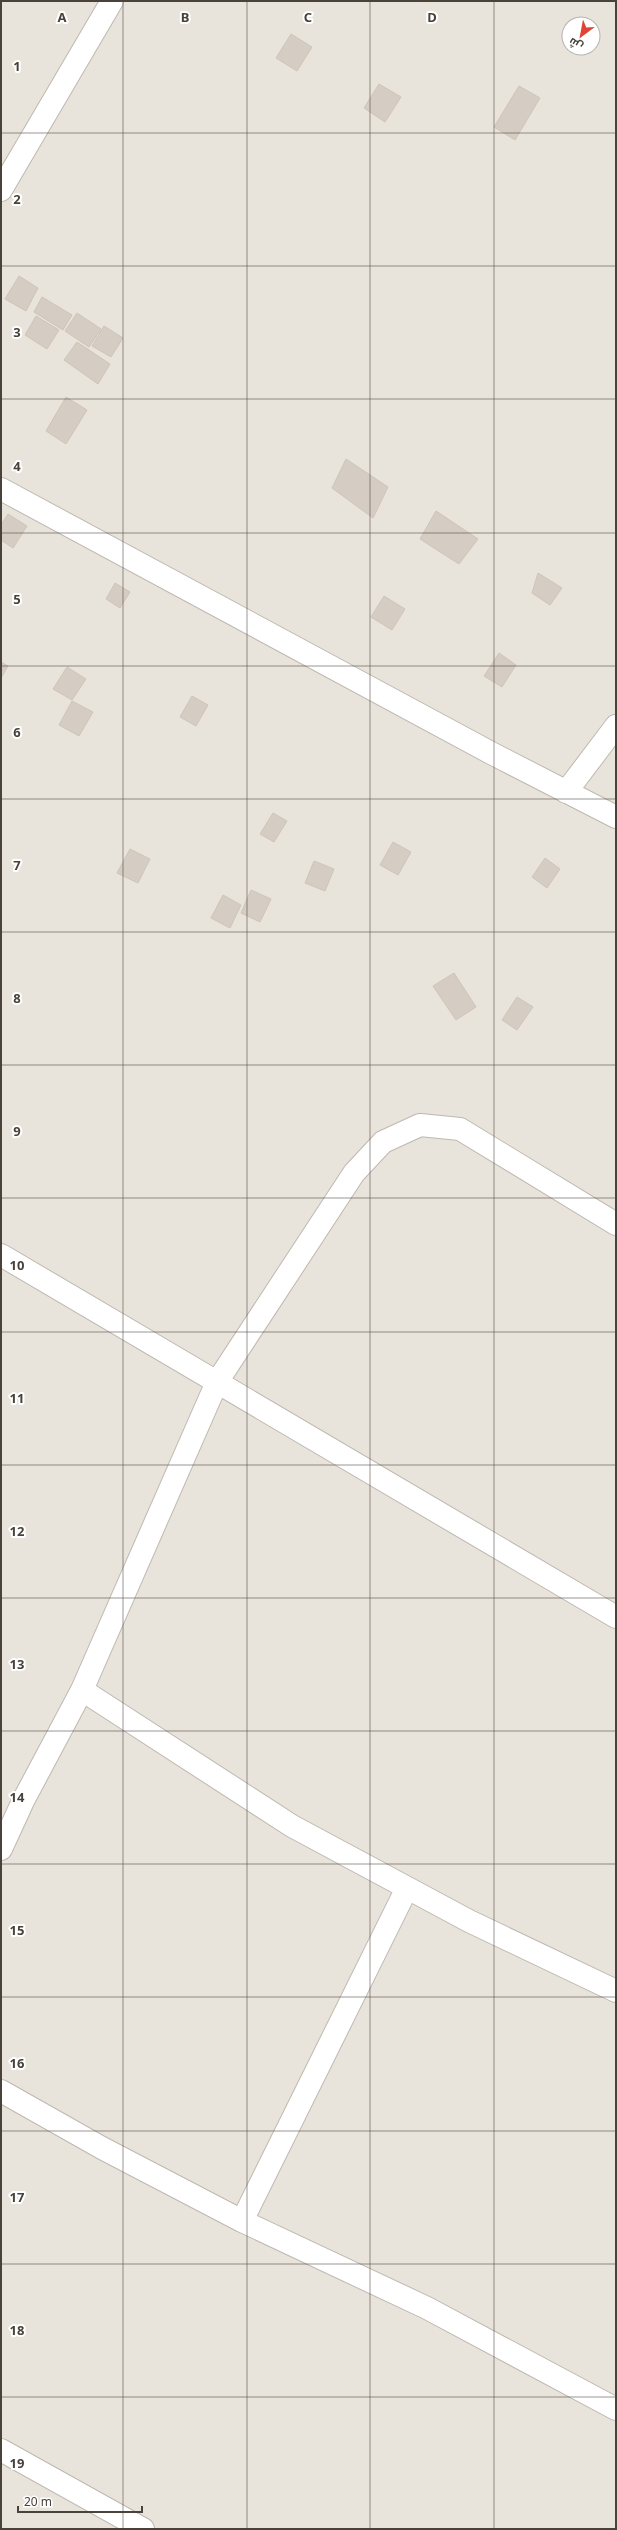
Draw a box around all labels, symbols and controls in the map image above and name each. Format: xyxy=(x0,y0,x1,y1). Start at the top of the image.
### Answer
text: A xyxy=(58,8,67,26)
text: B xyxy=(181,8,189,26)
text: C xyxy=(304,8,312,26)
text: D xyxy=(427,8,437,26)
north arrow xyxy=(561,16,601,56)
text: ش xyxy=(565,35,585,55)
text: 1 xyxy=(13,57,21,75)
text: 2 xyxy=(13,190,21,208)
text: 3 xyxy=(13,323,21,341)
text: 4 xyxy=(13,457,21,475)
text: 5 xyxy=(13,590,21,608)
text: 6 xyxy=(13,723,21,741)
text: 7 xyxy=(13,856,21,874)
text: 8 xyxy=(13,989,21,1007)
text: 9 xyxy=(13,1122,21,1140)
text: 10 xyxy=(10,1256,24,1274)
text: 11 xyxy=(10,1389,24,1407)
text: 12 xyxy=(10,1522,24,1540)
text: 13 xyxy=(10,1655,24,1673)
text: 14 xyxy=(10,1788,25,1806)
text: 15 xyxy=(10,1921,24,1939)
text: 16 xyxy=(10,2054,24,2072)
text: 17 xyxy=(10,2188,24,2206)
text: 18 xyxy=(10,2321,24,2339)
text: 19 xyxy=(10,2454,24,2472)
scale bar xyxy=(18,2488,142,2514)
text: 20 m xyxy=(24,2493,52,2510)

